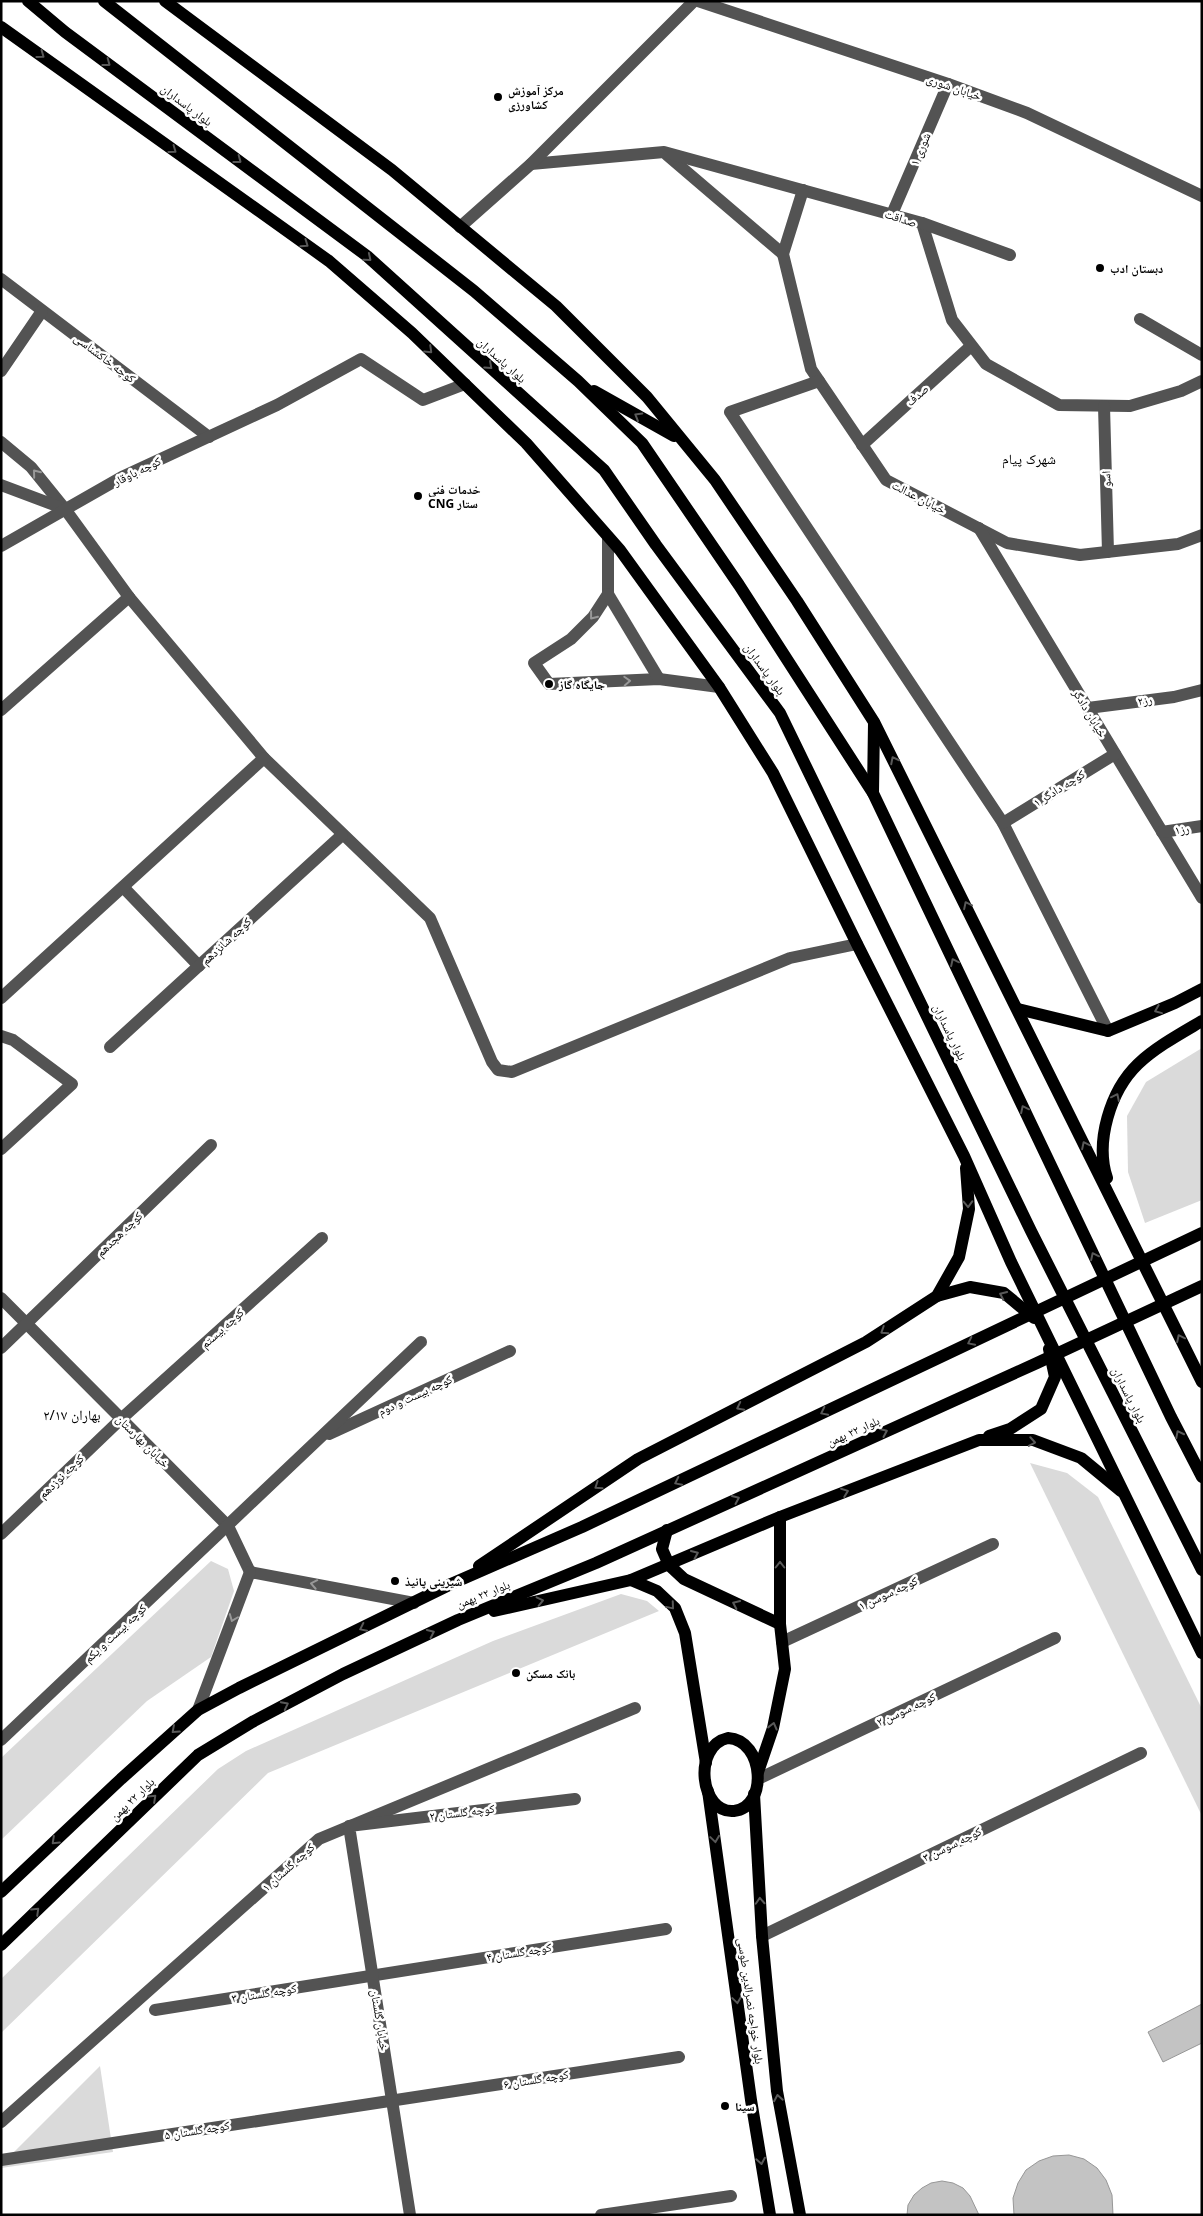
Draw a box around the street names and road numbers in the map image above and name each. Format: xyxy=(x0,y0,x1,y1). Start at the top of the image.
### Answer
street label: خیابان شوری xyxy=(924,70,984,104)
street label: بلوار پاسداران xyxy=(158,80,216,130)
street label: شوری ۱ xyxy=(906,130,935,168)
street label: صداقت xyxy=(883,205,919,231)
street label: کوچه خاکشناسی xyxy=(71,329,139,387)
street label: بلوار پاسداران xyxy=(474,333,530,387)
street label: صدف xyxy=(902,380,932,410)
street label: کوچه باوقار xyxy=(109,452,164,490)
street label: اسو xyxy=(1097,470,1115,487)
street label: خیابان عدالت xyxy=(889,476,949,518)
street label: بلوار پاسداران xyxy=(740,639,790,699)
street label: خیابان دادگر xyxy=(1068,685,1111,741)
street label: رز۲ xyxy=(1137,691,1154,709)
street label: کوچه دادگر ۱ xyxy=(1030,765,1088,811)
street label: رز۱ xyxy=(1174,820,1191,838)
street label: کوچه شانزدهم xyxy=(197,913,255,969)
street label: بلوار پاسداران xyxy=(929,1001,971,1063)
street label: کوچه هجدهم xyxy=(92,1207,146,1261)
street label: کوچه بیستم xyxy=(197,1304,247,1352)
street label: بلوار پاسداران xyxy=(1108,1364,1150,1426)
street label: کوچه بیست و دوم xyxy=(375,1370,455,1420)
street label: خیابان بهارستان xyxy=(112,1410,174,1472)
street label: بلوار ۲۲ بهمن xyxy=(824,1412,882,1450)
street label: کوچه نوزدهم xyxy=(34,1450,88,1502)
street label: کوچه سوسن ۱ xyxy=(856,1572,920,1614)
street label: بلوار ۲۲ بهمن xyxy=(454,1576,512,1612)
street label: کوچه بیست و یکم xyxy=(80,1600,150,1666)
street label: کوچه سوسن ۲ xyxy=(874,1688,938,1730)
street label: بلوار ۲۲ بهمن xyxy=(106,1773,158,1825)
street label: کوچه گلستان ۲ xyxy=(428,1800,496,1824)
street label: کوچه سوسن ۳ xyxy=(920,1822,984,1866)
street label: کوچه گلستان ۱ xyxy=(258,1839,318,1895)
street label: بلوار خواجه نصرالدین طوسی xyxy=(734,1937,768,2065)
street label: کوچه گلستان ۴ xyxy=(485,1938,553,1966)
street label: کوچه گلستان ۳ xyxy=(230,1979,298,2007)
street label: خیابان گلستان xyxy=(367,1988,393,2052)
street label: کوچه گلستان ۶ xyxy=(502,2065,570,2093)
street label: کوچه گلستان ۵ xyxy=(163,2116,231,2144)

